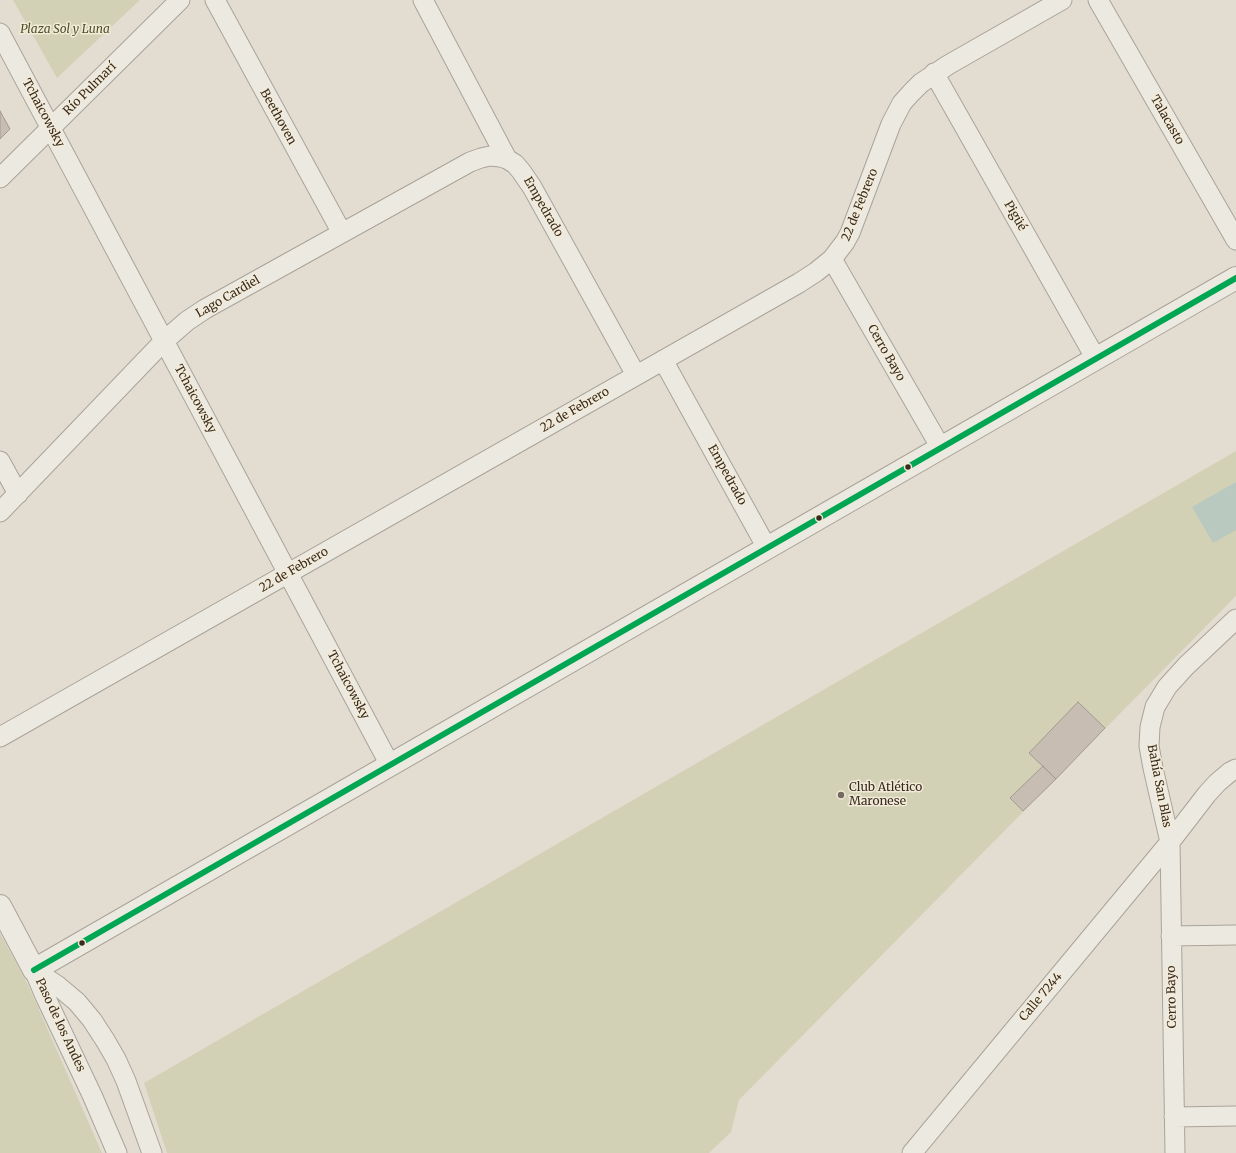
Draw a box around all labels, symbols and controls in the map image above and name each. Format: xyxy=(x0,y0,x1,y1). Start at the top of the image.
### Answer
park label: Plaza Sol y Luna xyxy=(20,23,110,37)
street label: Río Pulmarí xyxy=(61,60,119,118)
street label: Tchaicowsky xyxy=(19,76,67,150)
street label: Beethoven xyxy=(257,87,299,147)
street label: Talacasto xyxy=(1147,93,1187,147)
street label: 22 de Febrero xyxy=(839,167,881,243)
street label: Empedrado xyxy=(520,175,566,239)
street label: Pigüé xyxy=(1001,198,1029,234)
street label: Lago Cardiel xyxy=(193,273,263,321)
street label: Cerro Bayo xyxy=(864,322,908,384)
street label: Tchaicowsky xyxy=(171,362,219,436)
street label: 22 de Febrero xyxy=(538,385,612,435)
street label: Empedrado xyxy=(705,442,749,508)
unlabelled marker xyxy=(903,462,913,472)
unlabelled marker xyxy=(814,513,824,523)
street label: 22 de Febrero xyxy=(257,545,331,595)
street label: Tchaicowsky xyxy=(324,648,372,722)
street label: Bahía San Blas xyxy=(1144,743,1174,829)
place label: Club Atlético Maronese xyxy=(849,781,922,809)
marker: Club Atlético Maronese xyxy=(836,790,846,800)
unlabelled marker xyxy=(77,938,87,948)
street label: Cerro Bayo xyxy=(1164,966,1180,1028)
street label: Calle 7244 xyxy=(1016,970,1066,1024)
street label: Paso de los Andes xyxy=(32,976,88,1074)

